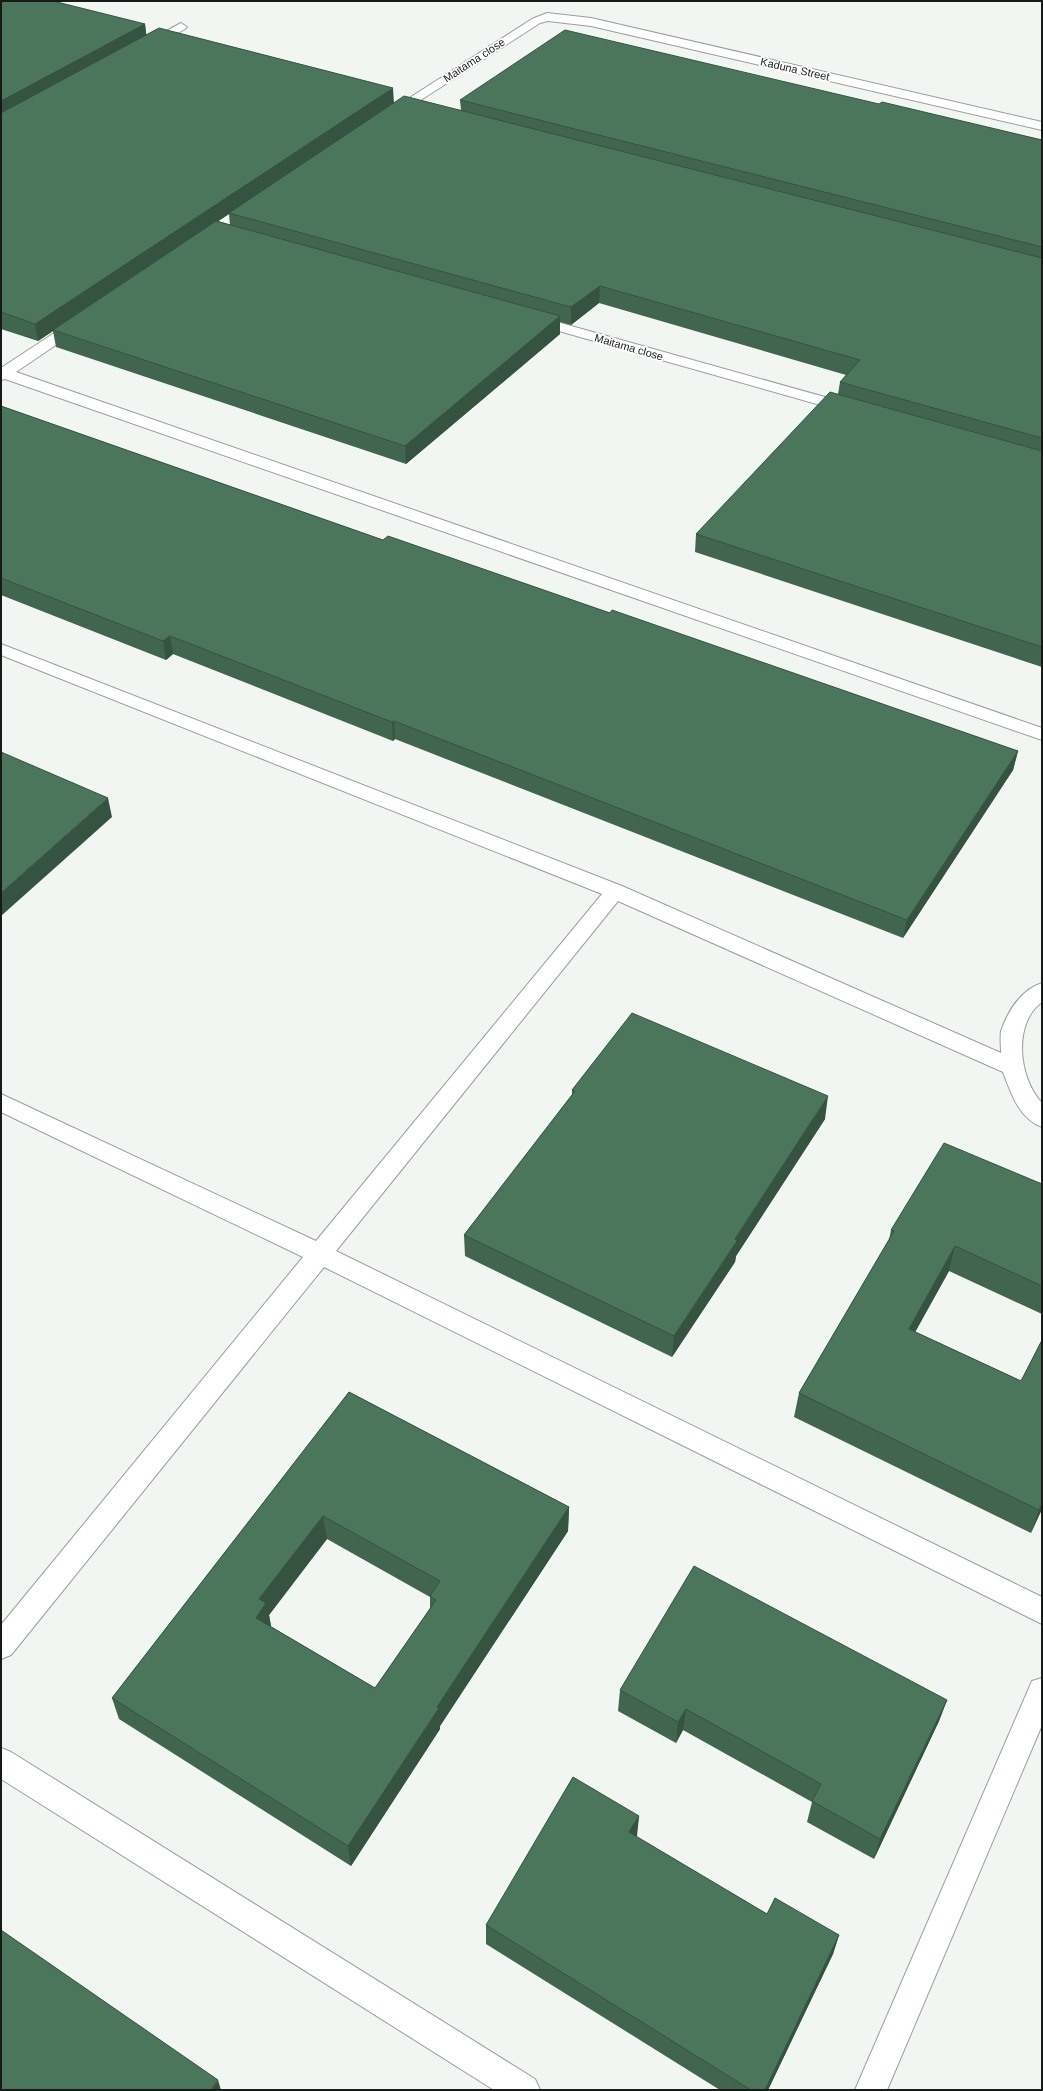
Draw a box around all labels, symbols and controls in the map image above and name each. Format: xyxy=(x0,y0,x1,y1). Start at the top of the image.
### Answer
street label: Maitama close xyxy=(441,36,507,84)
street label: Kaduna Street xyxy=(759,55,831,83)
street label: Maitama close xyxy=(593,331,665,363)

